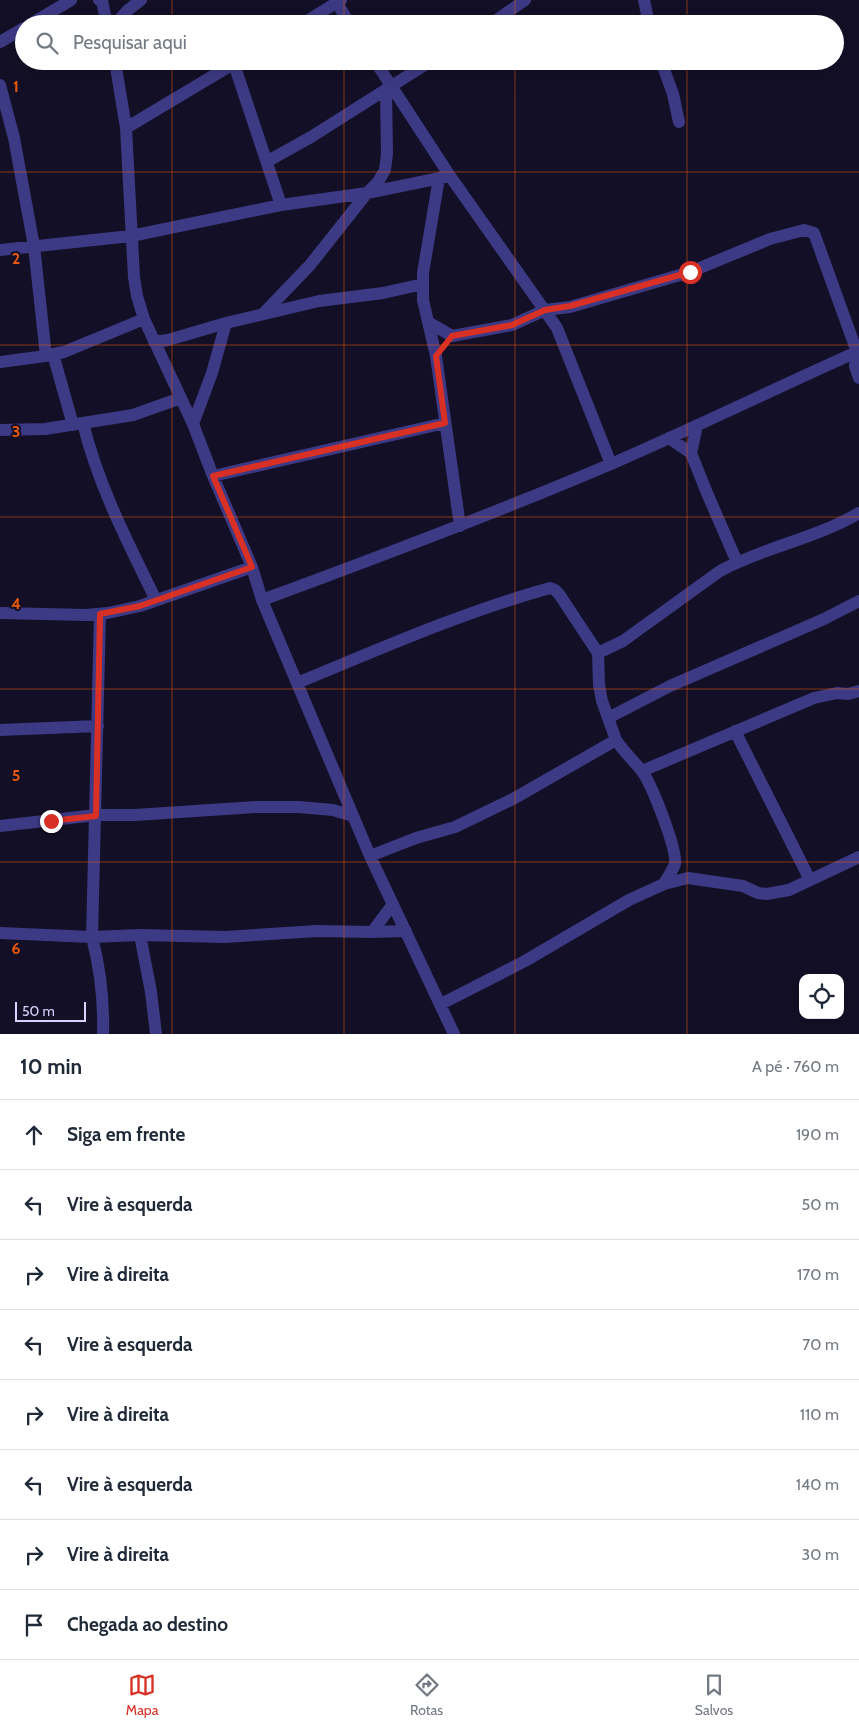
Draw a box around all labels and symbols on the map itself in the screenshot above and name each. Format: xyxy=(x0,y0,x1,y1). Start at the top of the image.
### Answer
text: 1 xyxy=(13,77,19,96)
text: 2 xyxy=(12,249,20,268)
route start xyxy=(679,261,702,284)
text: 3 xyxy=(12,422,20,441)
text: 4 xyxy=(11,594,21,613)
text: 5 xyxy=(12,766,20,785)
route end xyxy=(40,810,63,833)
text: 6 xyxy=(12,939,21,958)
scale bar xyxy=(15,999,86,1022)

